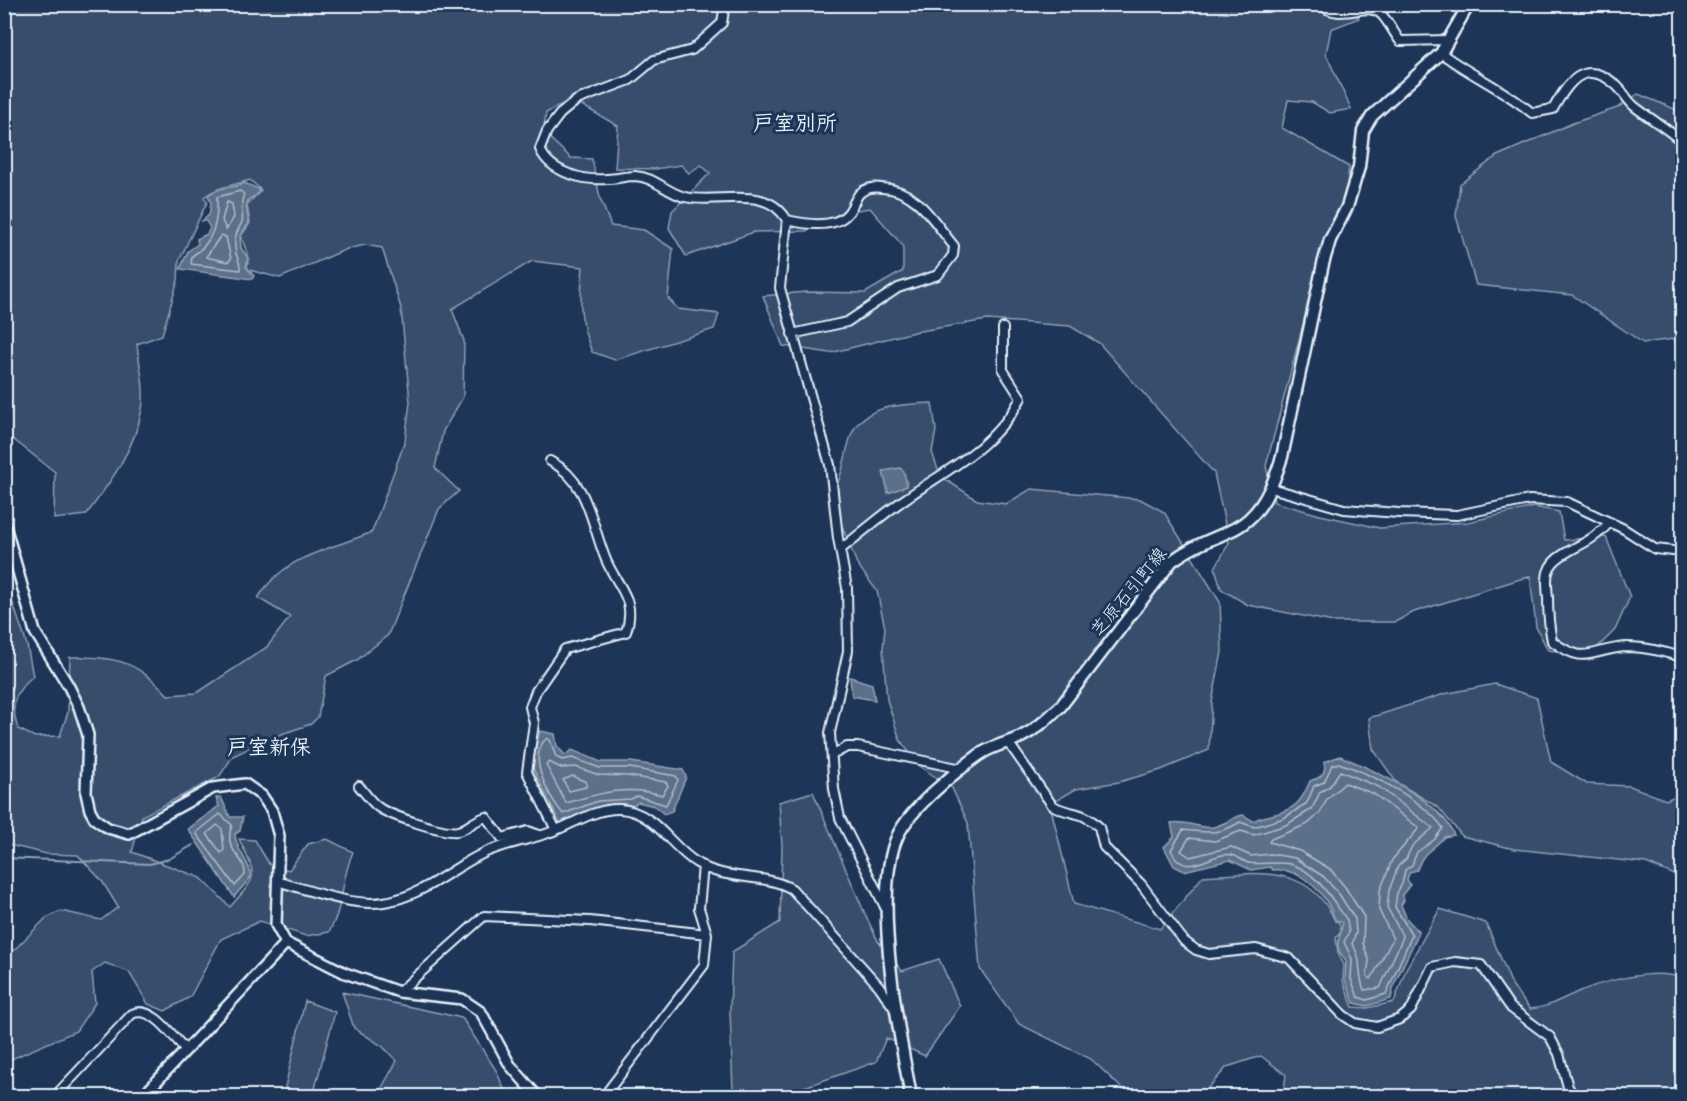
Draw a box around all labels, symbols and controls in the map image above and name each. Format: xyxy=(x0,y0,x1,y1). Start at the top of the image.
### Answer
district label: 戸室別所 xyxy=(753,111,837,136)
street label: 芝原石引町線 xyxy=(1087,543,1171,641)
district label: 戸室新保 xyxy=(227,735,311,760)

